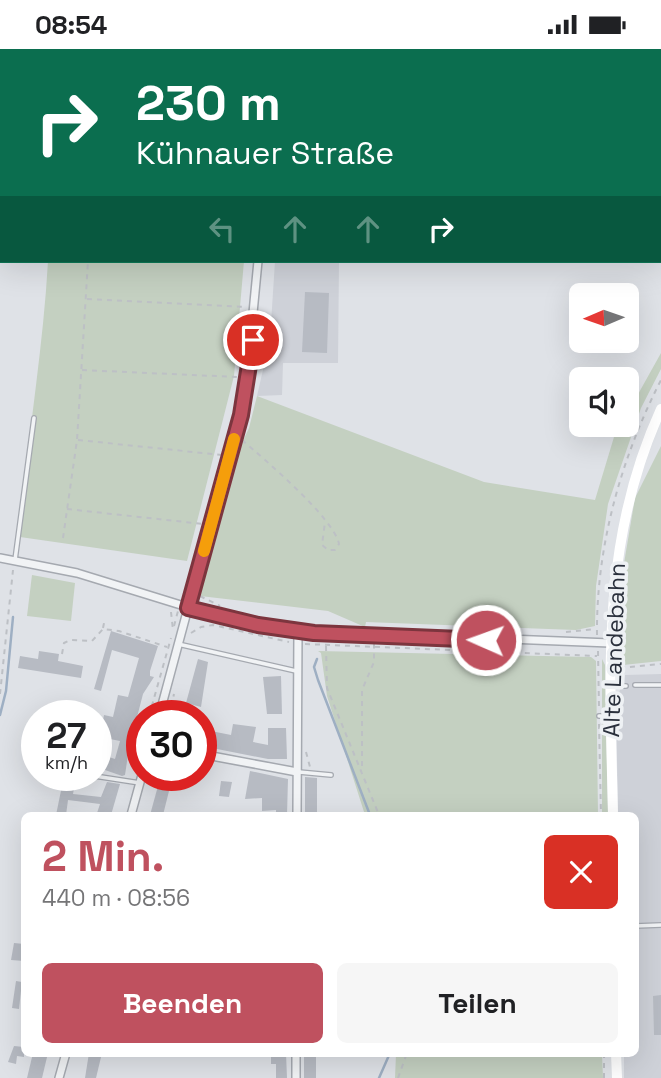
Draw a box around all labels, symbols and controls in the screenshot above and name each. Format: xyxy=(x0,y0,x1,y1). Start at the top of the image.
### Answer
text: 08:54 xyxy=(35,8,107,42)
text: 230 m xyxy=(136,72,281,134)
icon: right xyxy=(21,77,112,168)
text: Kühnauer Straße xyxy=(136,133,394,173)
icon: left xyxy=(203,210,241,248)
icon: ahead xyxy=(276,210,314,248)
icon: ahead xyxy=(349,210,387,248)
icon: right xyxy=(422,210,460,248)
north arrow xyxy=(569,283,639,353)
map controls xyxy=(569,283,639,437)
pin xyxy=(223,310,283,370)
icon: arrive xyxy=(234,321,272,359)
button: sound xyxy=(569,367,639,437)
street label: Alte Landebahn xyxy=(596,562,632,738)
position arrow xyxy=(449,603,523,677)
speed limit sign: 30 xyxy=(126,700,217,791)
text: 27 xyxy=(47,714,86,758)
text: km/h xyxy=(45,751,88,774)
text: 2 Min. xyxy=(42,830,164,883)
button: close xyxy=(544,835,618,909)
text: 440 m · 08:56 xyxy=(42,883,190,913)
button: Beenden xyxy=(42,963,323,1043)
button: Teilen xyxy=(337,963,618,1043)

